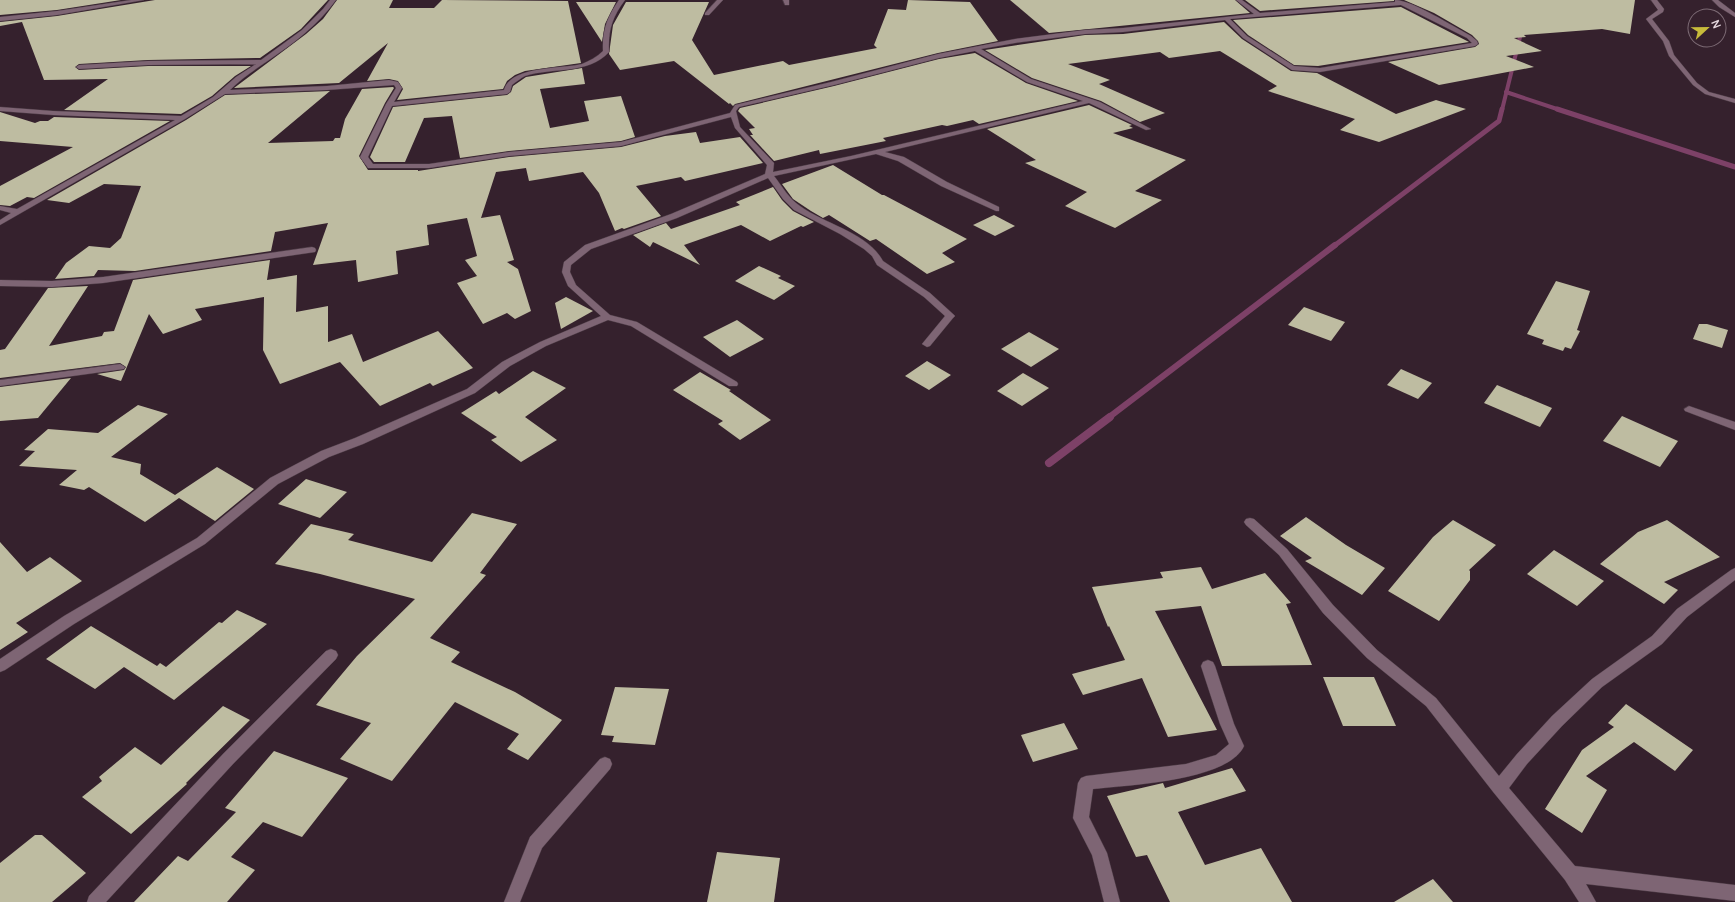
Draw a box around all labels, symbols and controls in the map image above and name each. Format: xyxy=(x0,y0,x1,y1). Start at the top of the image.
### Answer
north arrow xyxy=(1687,8,1727,48)
text: N xyxy=(1708,18,1725,31)

